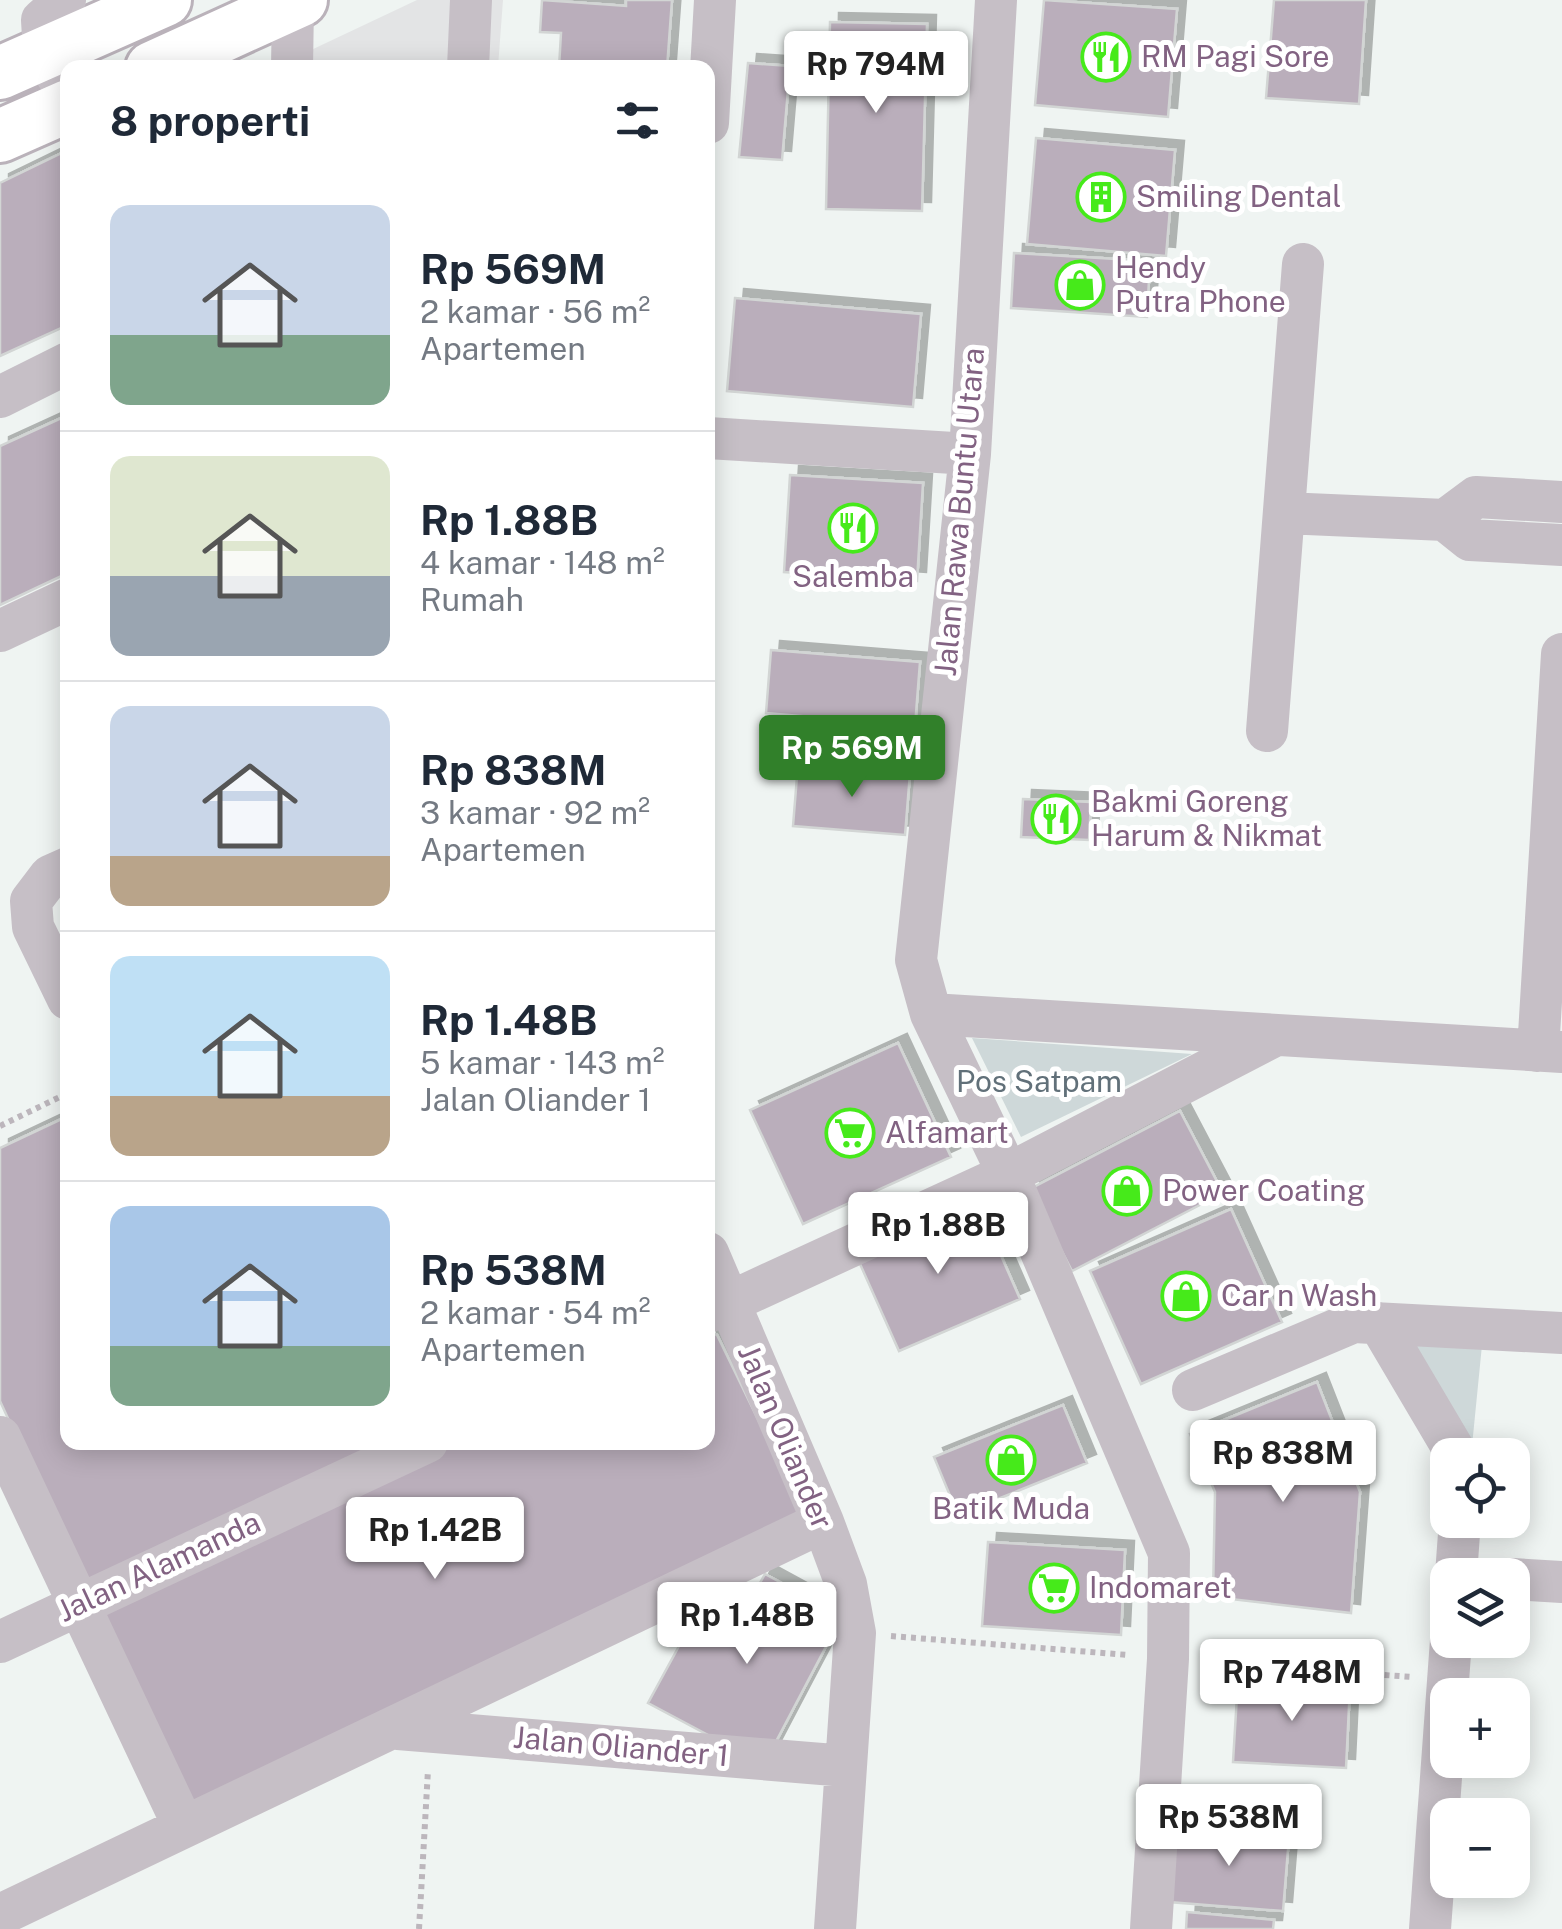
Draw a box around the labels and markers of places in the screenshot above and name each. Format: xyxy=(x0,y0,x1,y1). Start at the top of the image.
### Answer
pin: Rp 794M xyxy=(784,31,968,116)
restaurant icon: RM Pagi Sore xyxy=(1080,31,1132,83)
place label: RM Pagi Sore xyxy=(1141,38,1329,74)
building icon: Smiling Dental xyxy=(1075,171,1127,223)
place label: Smiling Dental xyxy=(1136,178,1341,214)
place label: Hendy Putra Phone xyxy=(1115,249,1286,319)
shop icon: Hendy Putra Phone xyxy=(1054,259,1106,311)
restaurant icon: Salemba xyxy=(827,502,879,554)
place label: Salemba xyxy=(792,558,914,594)
pin: Rp 569M xyxy=(760,715,944,800)
place label: Bakmi Goreng Harum & Nikmat xyxy=(1091,783,1322,853)
restaurant icon: Bakmi Goreng Harum & Nikmat xyxy=(1030,793,1082,845)
supermarket icon: Alfamart xyxy=(824,1107,876,1159)
place label: Alfamart xyxy=(885,1114,1009,1150)
shop icon: Power Coating xyxy=(1101,1165,1153,1217)
place label: Power Coating xyxy=(1162,1172,1365,1208)
pin: Rp 1.88B xyxy=(835,1192,1041,1277)
shop icon: Car n Wash xyxy=(1160,1270,1212,1322)
place label: Car n Wash xyxy=(1221,1277,1377,1313)
pin: Rp 838M xyxy=(1191,1420,1375,1505)
shop icon: Batik Muda xyxy=(985,1434,1037,1486)
place label: Batik Muda xyxy=(932,1490,1090,1526)
pin: Rp 1.42B xyxy=(332,1497,538,1582)
supermarket icon: Indomaret xyxy=(1028,1562,1080,1614)
place label: Indomaret xyxy=(1089,1569,1232,1605)
pin: Rp 1.48B xyxy=(644,1582,850,1667)
pin: Rp 748M xyxy=(1200,1639,1384,1724)
pin: Rp 538M xyxy=(1137,1784,1321,1869)

